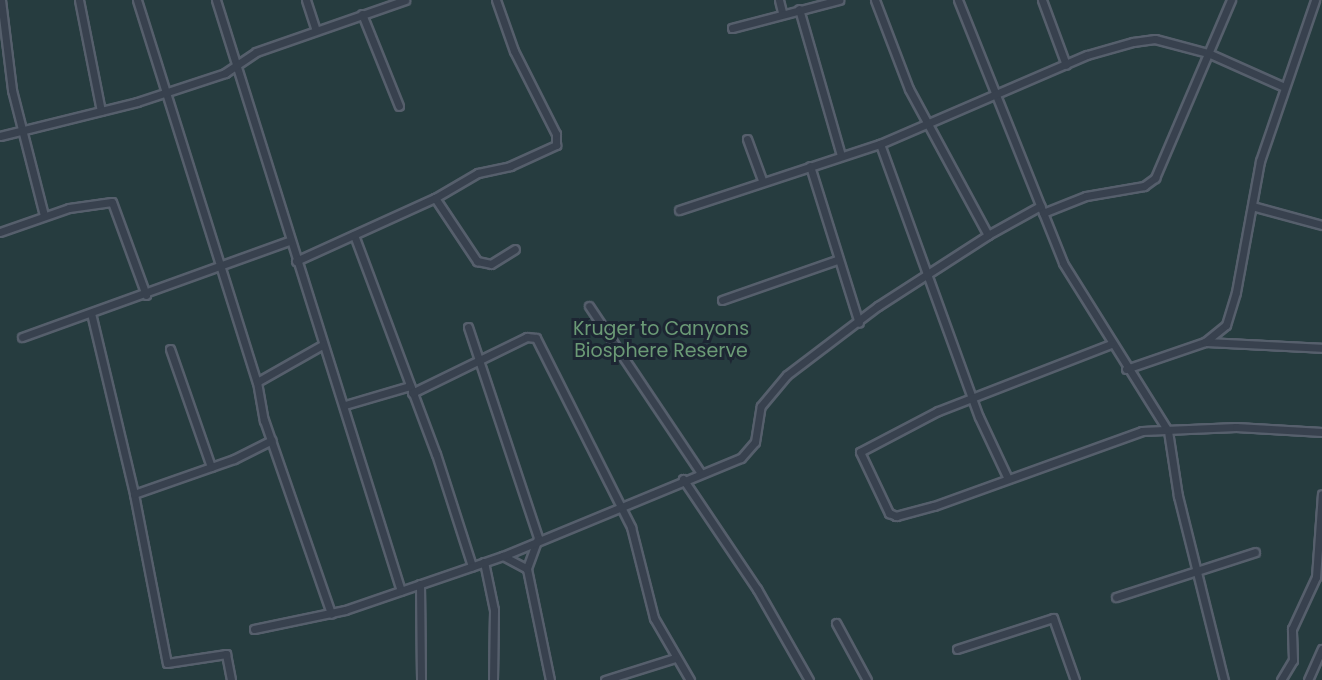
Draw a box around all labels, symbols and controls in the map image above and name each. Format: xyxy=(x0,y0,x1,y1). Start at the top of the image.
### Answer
park label: Kruger to Canyons Biosphere Reserve xyxy=(573,318,749,362)

